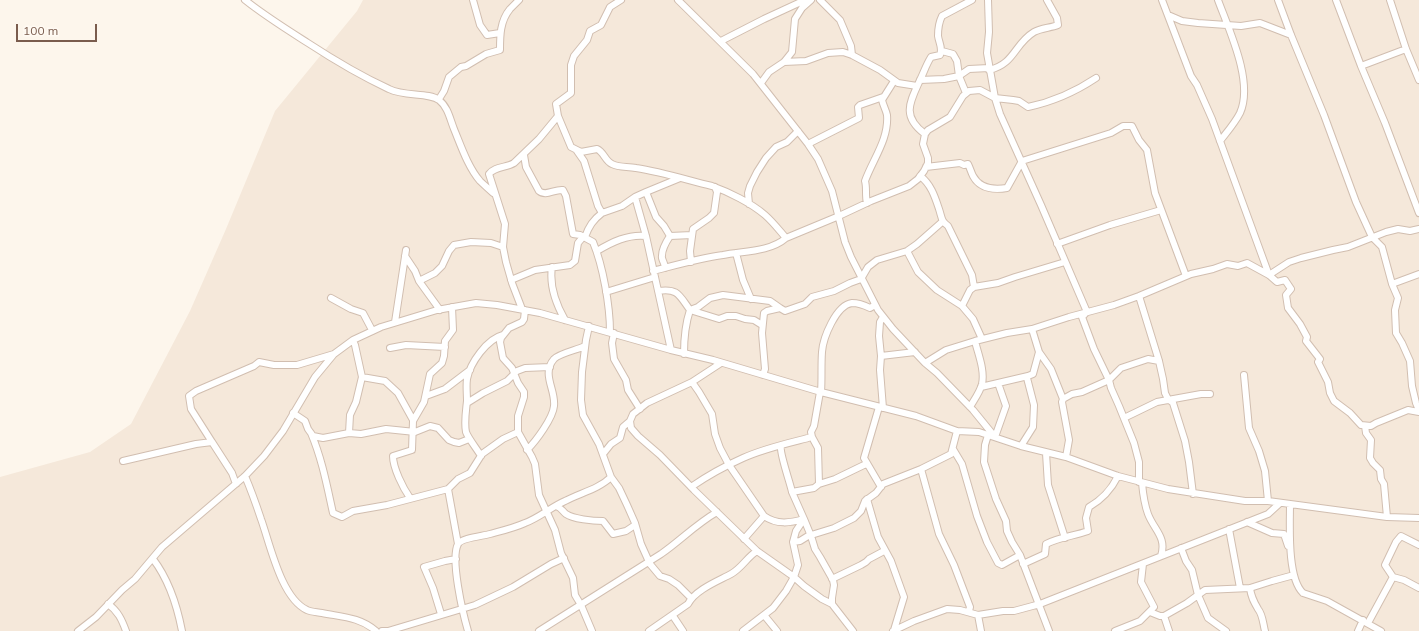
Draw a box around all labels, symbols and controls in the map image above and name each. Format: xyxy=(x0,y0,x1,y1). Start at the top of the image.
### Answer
scale bar xyxy=(18,16,99,42)
text: 100 m xyxy=(23,23,58,38)

